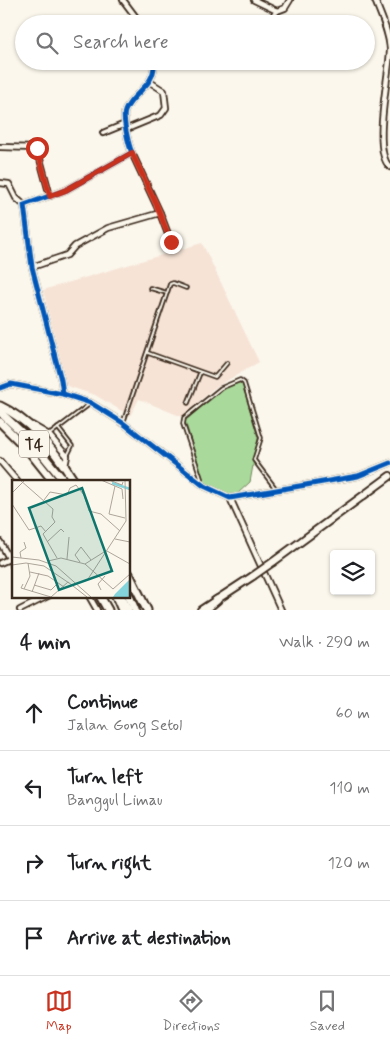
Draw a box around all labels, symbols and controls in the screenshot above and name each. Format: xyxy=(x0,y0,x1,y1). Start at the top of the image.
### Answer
search box xyxy=(15,15,375,70)
icon: search xyxy=(33,29,61,57)
text: Search here xyxy=(73,30,169,55)
route start xyxy=(26,137,49,160)
route end xyxy=(160,231,183,254)
road number: T4 xyxy=(19,430,49,458)
inset map xyxy=(12,480,130,598)
map controls xyxy=(330,550,375,595)
button: layers xyxy=(330,550,375,595)
text: 4 min xyxy=(20,629,71,657)
text: Walk · 290 m xyxy=(279,632,370,653)
text: Continue xyxy=(67,690,138,715)
icon: ahead xyxy=(20,699,48,727)
text: 60 m xyxy=(336,703,370,724)
text: Jalan Gong Setol xyxy=(67,715,182,736)
text: Turn left xyxy=(67,765,143,790)
icon: left xyxy=(20,774,48,802)
text: 110 m xyxy=(329,778,370,799)
text: Banggul Limau xyxy=(67,790,163,811)
icon: right xyxy=(20,849,48,877)
text: Turn right xyxy=(67,851,151,876)
text: 120 m xyxy=(328,853,370,874)
icon: arrive xyxy=(20,924,48,952)
text: Arrive at destination xyxy=(67,926,231,951)
tab: Map xyxy=(45,987,73,1035)
tab: Directions xyxy=(163,987,220,1035)
tab: Saved xyxy=(310,987,345,1035)

